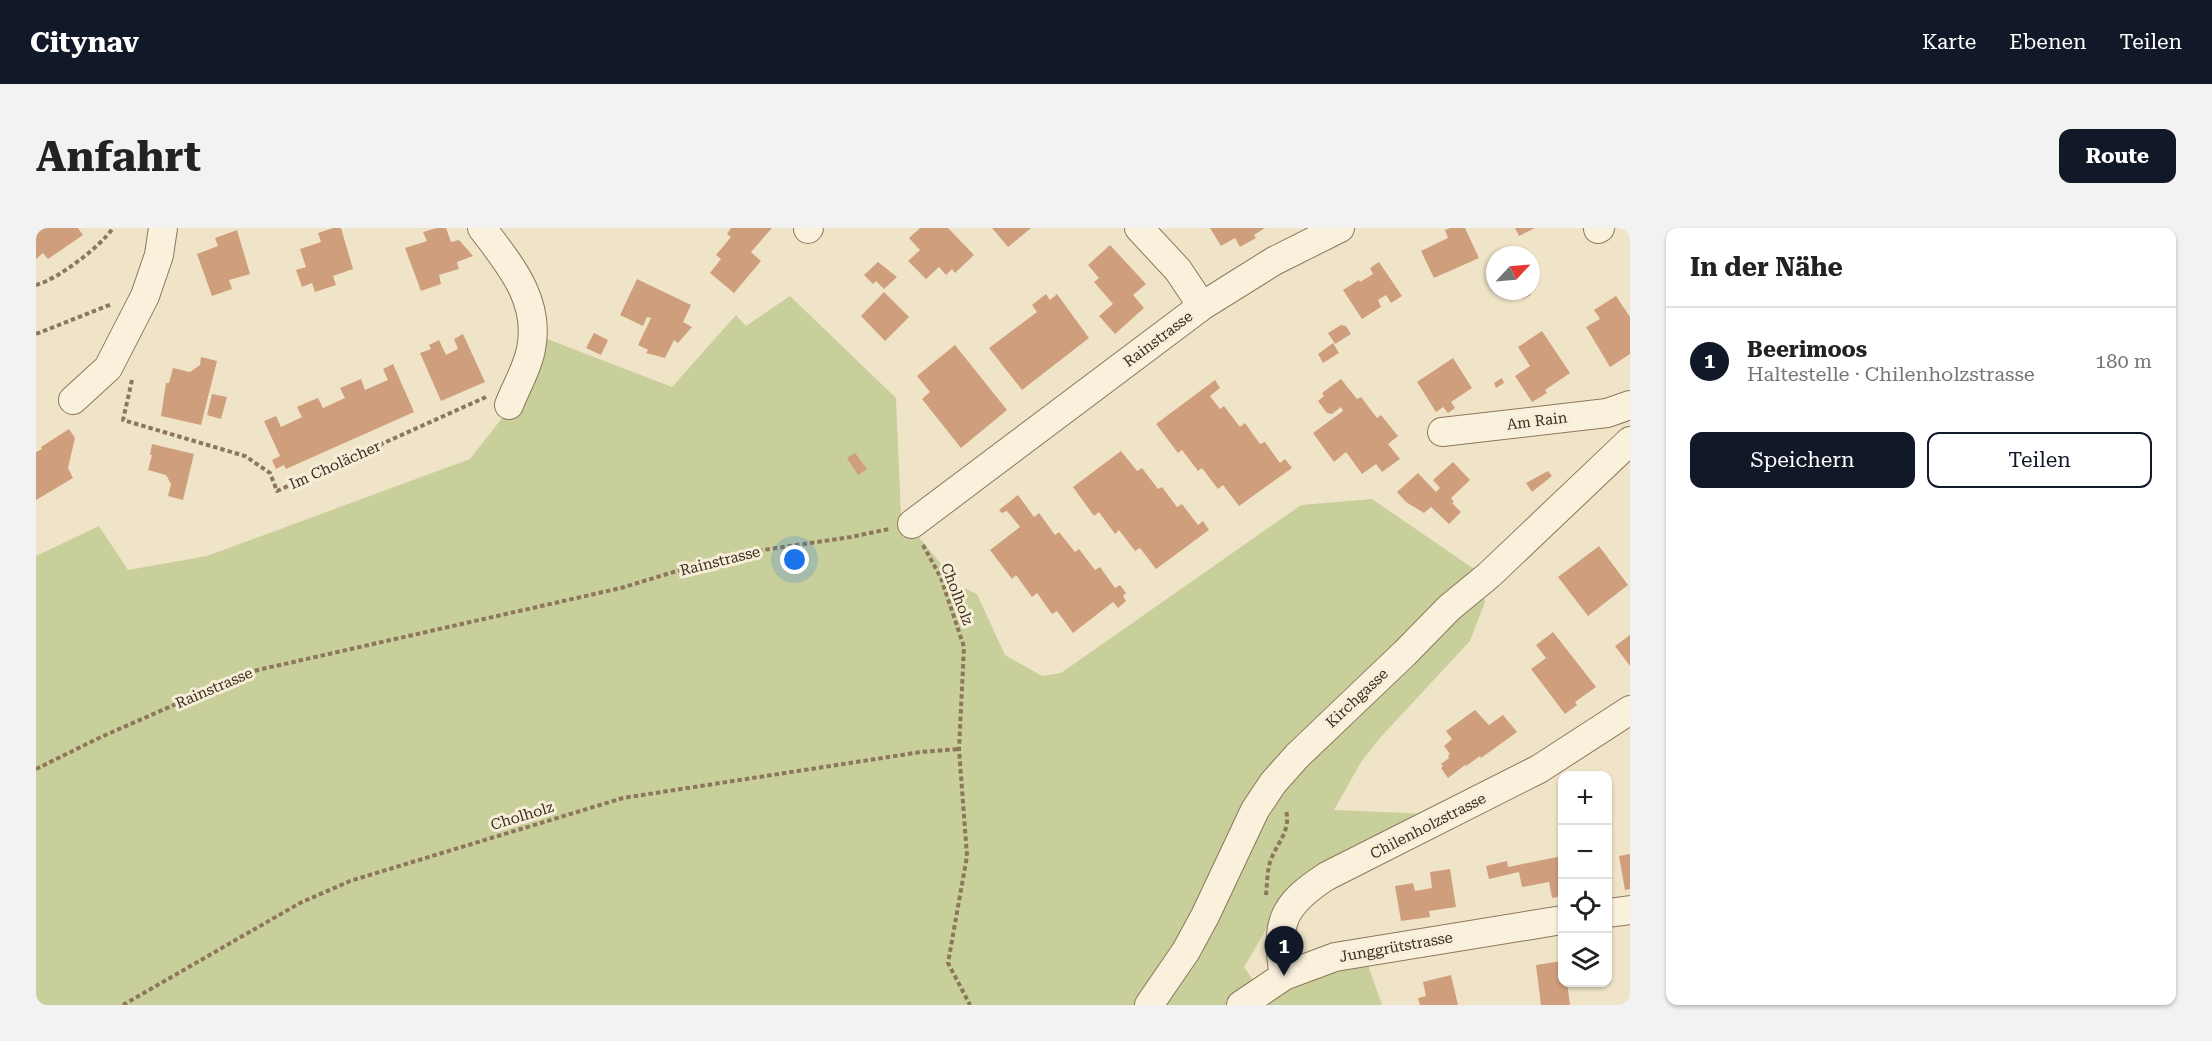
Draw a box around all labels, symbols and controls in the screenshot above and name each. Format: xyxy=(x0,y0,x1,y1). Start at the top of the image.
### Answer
text: Citynav xyxy=(30,26,139,59)
text: Karte xyxy=(1922,30,1976,54)
text: Ebenen xyxy=(2009,30,2087,54)
text: Teilen xyxy=(2120,30,2182,54)
button: Route xyxy=(2059,129,2176,183)
text: Anfahrt xyxy=(36,132,201,181)
north arrow xyxy=(1486,246,1540,300)
text: In der Nähe xyxy=(1690,252,1843,282)
street label: Rainstrasse xyxy=(1120,307,1196,371)
text: Beerimoos xyxy=(1747,337,1867,362)
text: 1 xyxy=(1704,349,1715,373)
text: 180 m xyxy=(2095,349,2152,373)
text: Haltestelle · Chilenholzstrasse xyxy=(1747,362,2035,386)
street label: Am Rain xyxy=(1506,408,1569,434)
button: Speichern xyxy=(1690,432,1915,488)
button: Teilen xyxy=(1927,432,2152,488)
street label: Im Cholächer xyxy=(287,437,383,493)
street label: Rainstrasse xyxy=(678,542,762,580)
your location xyxy=(780,545,809,574)
street label: Cholholz xyxy=(937,560,977,628)
street label: Rainstrasse xyxy=(173,664,255,712)
street label: Kirchgasse xyxy=(1322,665,1392,731)
map controls xyxy=(1558,771,1612,987)
button: + xyxy=(1558,771,1612,825)
street label: Chilenholzstrasse xyxy=(1367,789,1489,863)
street label: Cholholz xyxy=(488,798,556,834)
button: − xyxy=(1558,825,1612,879)
button: locate xyxy=(1558,879,1612,933)
pin: 1 xyxy=(1264,926,1304,976)
street label: Junggrütstrasse xyxy=(1338,928,1454,966)
button: layers xyxy=(1558,933,1612,987)

